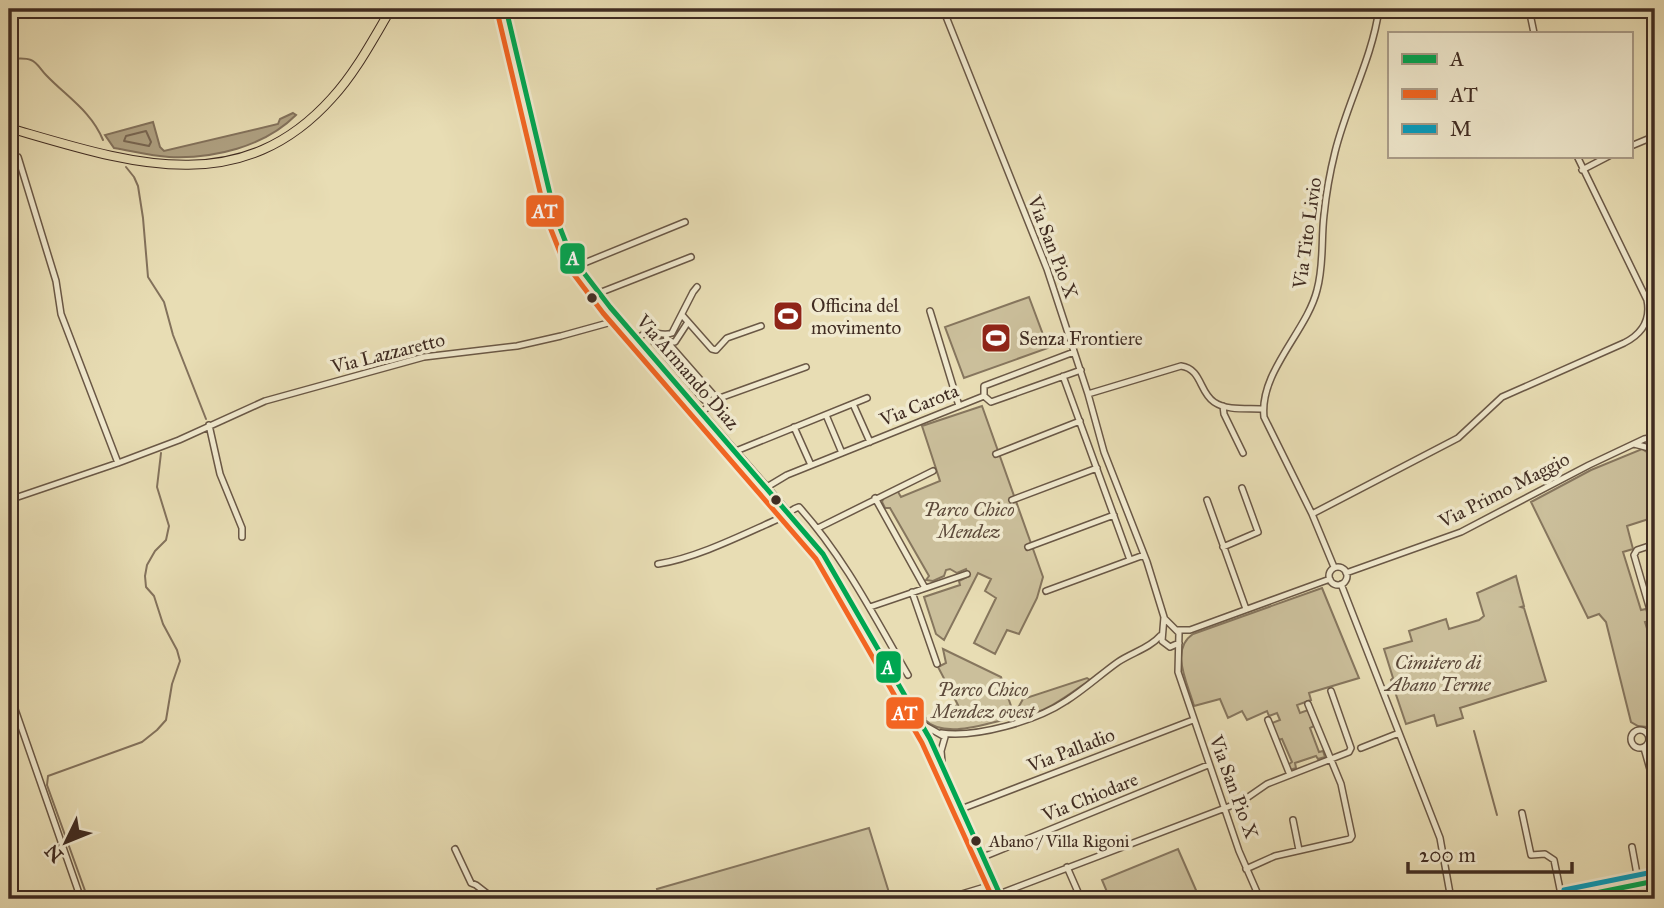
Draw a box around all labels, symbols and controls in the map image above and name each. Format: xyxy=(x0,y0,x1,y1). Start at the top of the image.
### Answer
legend xyxy=(1388,32,1632,158)
text: A xyxy=(1449,46,1464,72)
text: AT xyxy=(1449,82,1478,108)
text: M xyxy=(1450,116,1472,142)
street label: Via Tito Livio xyxy=(1288,176,1326,291)
street label: Via San Pio X xyxy=(1022,191,1083,302)
line badge: AT xyxy=(525,194,565,228)
text: AT xyxy=(530,200,558,223)
line badge: A xyxy=(559,242,586,275)
text: A xyxy=(565,247,580,270)
unlabelled marker xyxy=(585,291,599,305)
place label: Officina del movimento xyxy=(811,294,902,339)
sports icon: Officina del movimento xyxy=(771,299,805,333)
street label: Via Armando Diaz xyxy=(631,309,744,434)
sports icon: Senza Frontiere xyxy=(979,321,1013,355)
place label: Senza Frontiere xyxy=(1019,327,1143,350)
street label: Via Lazzaretto xyxy=(328,328,447,378)
street label: Via Carota xyxy=(875,378,963,432)
street label: Via Primo Maggio xyxy=(1434,447,1574,534)
unlabelled marker xyxy=(769,493,783,507)
park label: Parco Chico Mendez xyxy=(924,498,1014,543)
line badge: A xyxy=(875,650,902,684)
park label: Cimitero di Abano Terme xyxy=(1383,651,1492,696)
text: A xyxy=(880,656,895,679)
park label: Parco Chico Mendez ovest xyxy=(930,678,1036,723)
line badge: AT xyxy=(885,696,925,730)
text: AT xyxy=(890,702,918,725)
street label: Via Palladio xyxy=(1023,723,1118,778)
street label: Via San Pio X xyxy=(1204,731,1263,842)
street label: Via Chiodare xyxy=(1038,767,1141,827)
north arrow xyxy=(32,806,102,876)
place label: Abano / Villa Rigoni xyxy=(988,831,1130,852)
scale bar xyxy=(1408,831,1573,875)
marker: Abano / Villa Rigoni xyxy=(969,834,983,848)
text: N xyxy=(40,840,68,867)
text: 200 m xyxy=(1419,842,1476,868)

